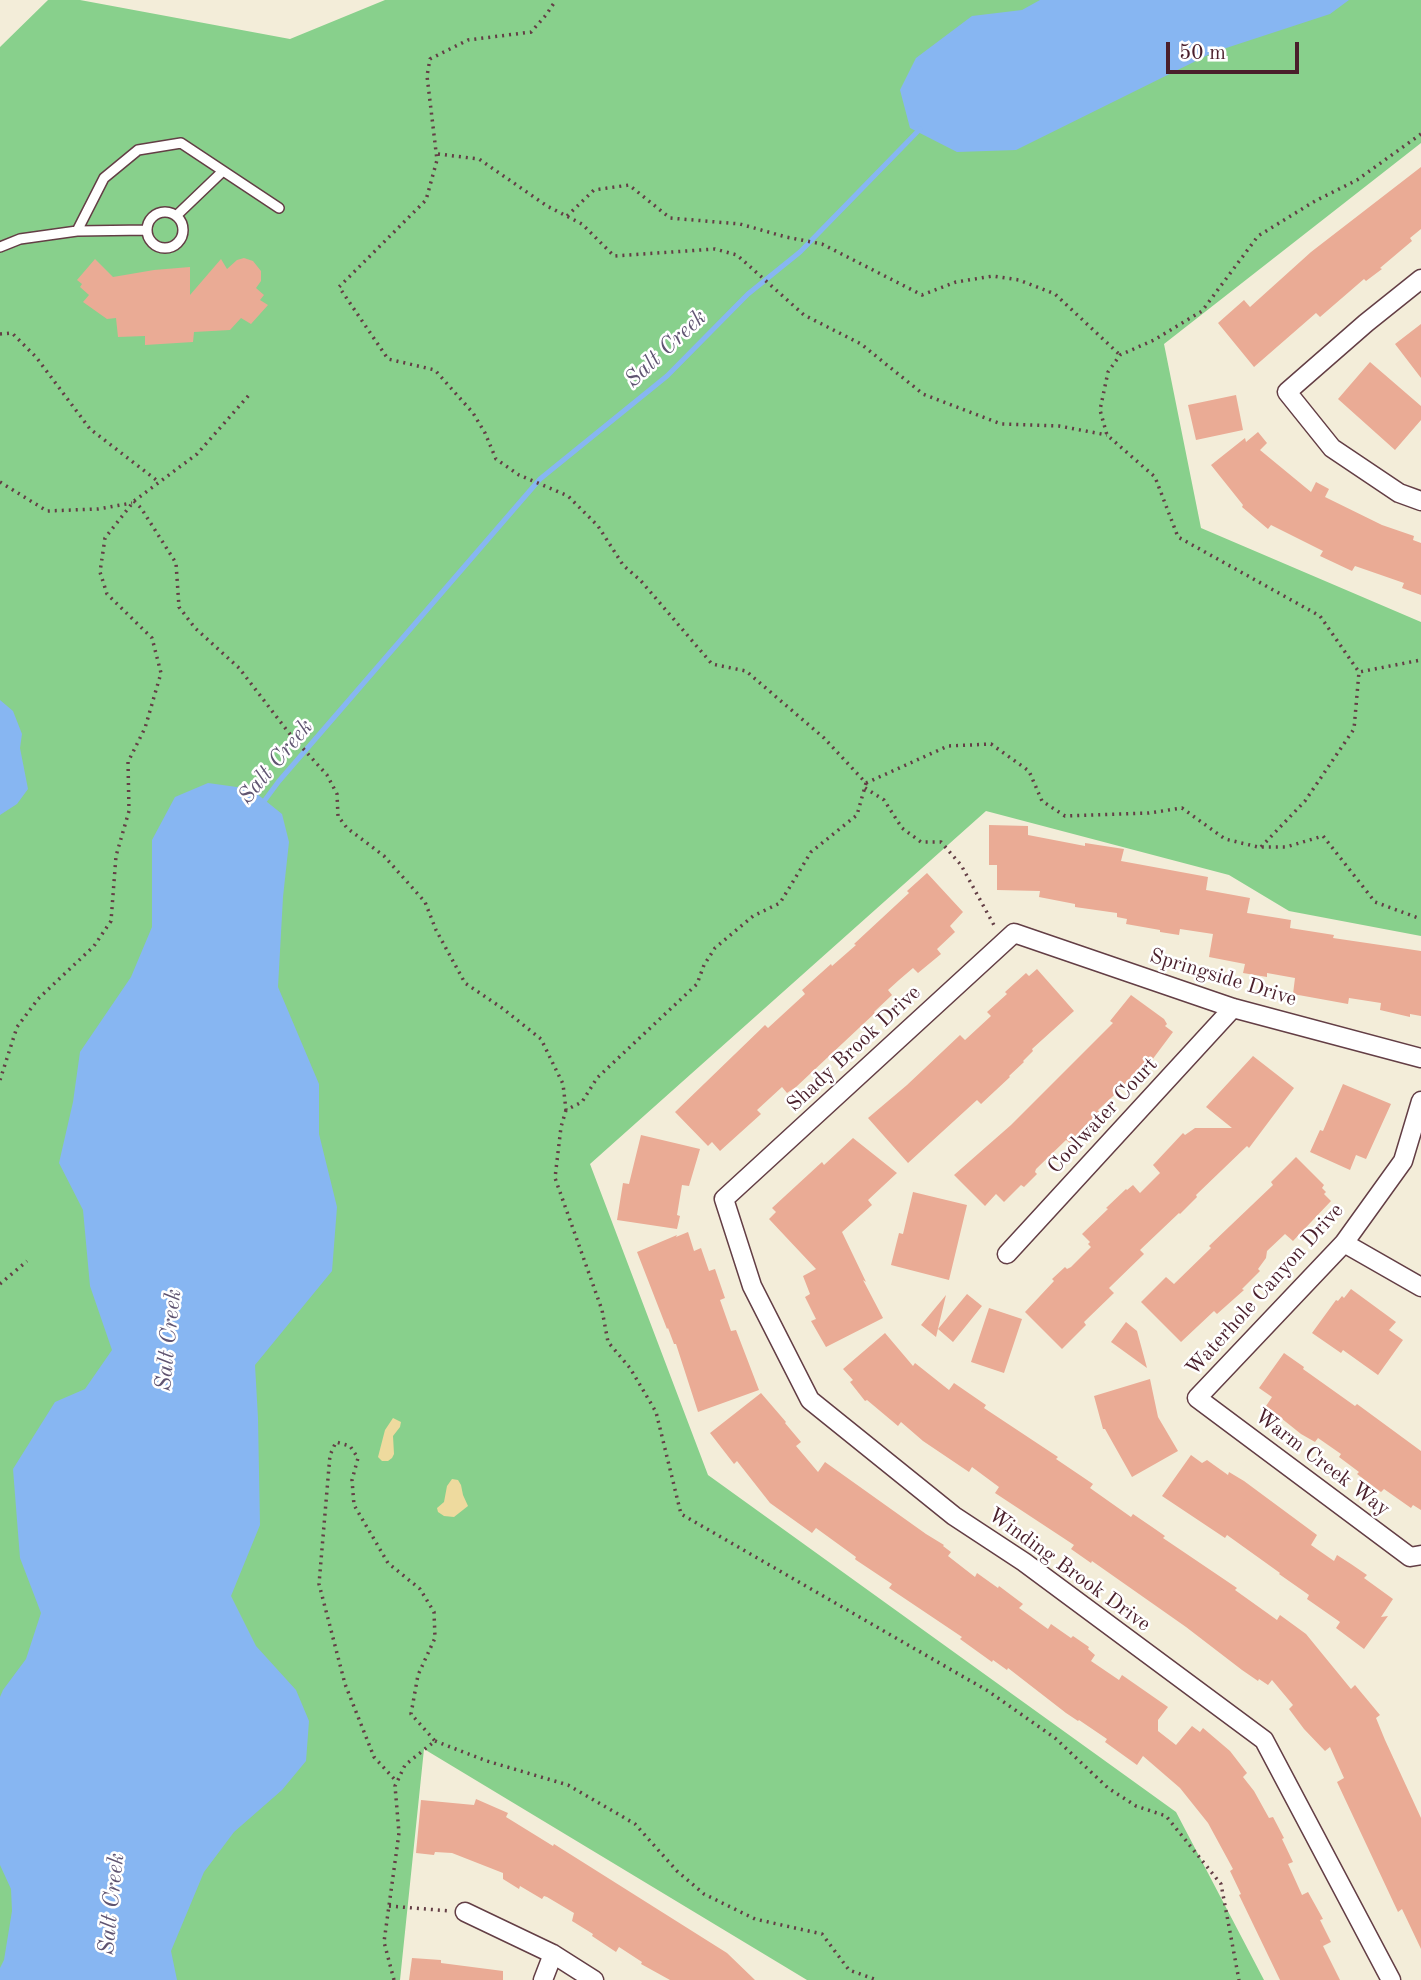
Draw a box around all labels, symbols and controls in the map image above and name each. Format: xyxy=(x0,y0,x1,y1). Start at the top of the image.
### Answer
scale bar xyxy=(1169,28,1302,72)
text: 50 m xyxy=(1179,43,1226,64)
water label: Salt Creek xyxy=(619,304,713,394)
water label: Salt Creek xyxy=(232,714,320,810)
street label: Springside Drive xyxy=(1146,944,1300,1012)
street label: Shady Brook Drive xyxy=(782,980,926,1118)
street label: Coolwater Court xyxy=(1043,1053,1163,1179)
street label: Waterhole Canyon Drive xyxy=(1181,1198,1349,1382)
water label: Salt Creek xyxy=(150,1288,188,1392)
street label: Warm Creek Way xyxy=(1249,1404,1395,1522)
street label: Winding Brook Drive xyxy=(983,1503,1155,1637)
water label: Salt Creek xyxy=(93,1852,131,1956)

